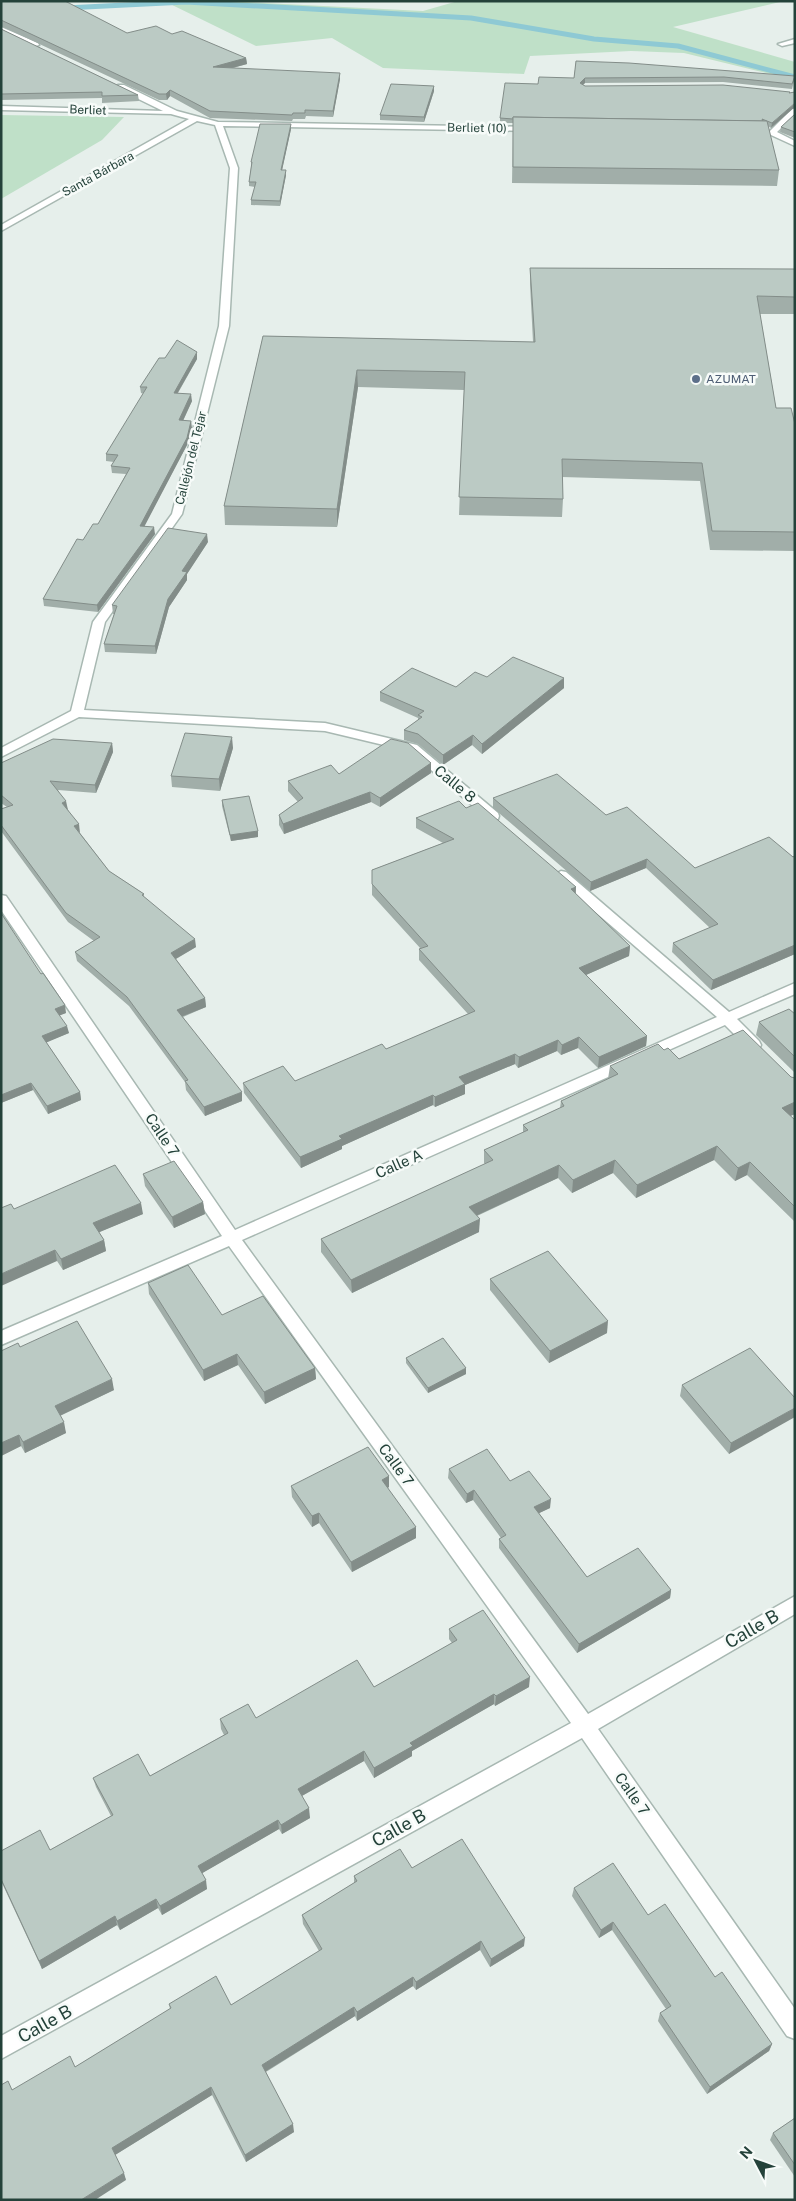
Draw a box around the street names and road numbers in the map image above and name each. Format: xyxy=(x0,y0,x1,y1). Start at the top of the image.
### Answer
street label: Berliet xyxy=(69,102,107,118)
street label: Berliet (10) xyxy=(447,120,507,136)
street label: Santa Bárbara xyxy=(60,149,136,199)
street label: Callejón del Tejar xyxy=(173,409,209,506)
street label: Calle 8 xyxy=(431,761,479,806)
street label: Calle 7 xyxy=(142,1110,183,1159)
street label: Calle A xyxy=(373,1146,425,1181)
street label: Calle 7 xyxy=(375,1440,417,1489)
street label: Calle B xyxy=(721,1605,783,1652)
street label: Calle 7 xyxy=(612,1769,653,1818)
street label: Calle B xyxy=(368,1804,430,1851)
street label: Calle B xyxy=(14,2000,76,2047)

